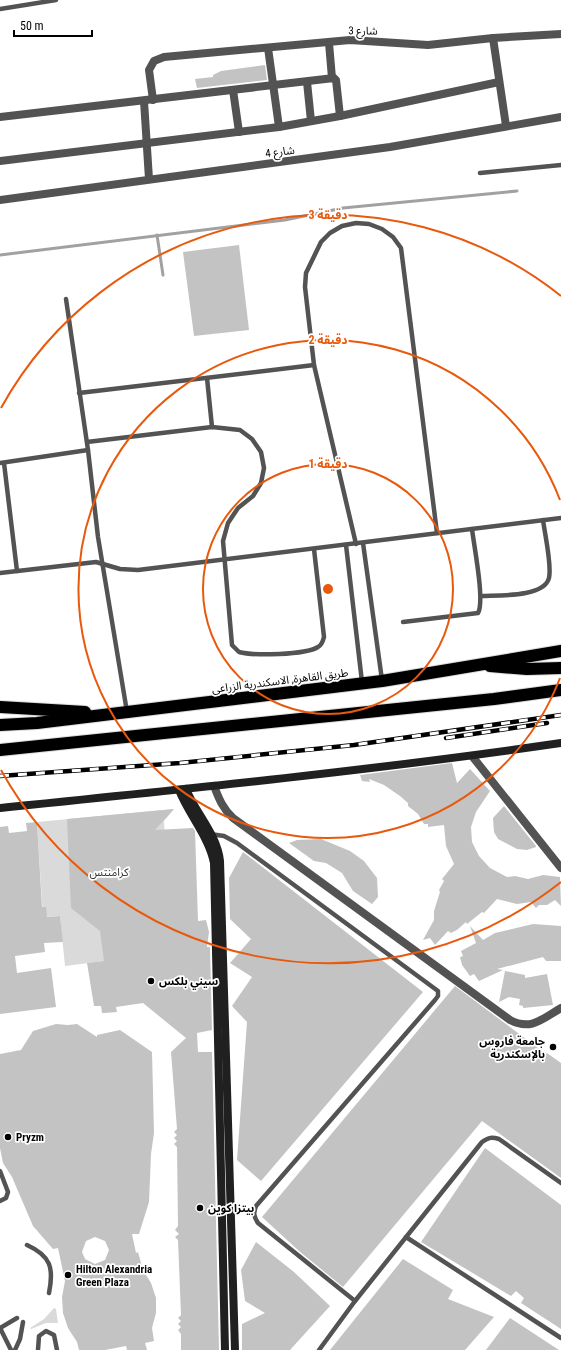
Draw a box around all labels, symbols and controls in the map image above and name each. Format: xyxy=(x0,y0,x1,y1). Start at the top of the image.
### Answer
scale bar xyxy=(14,12,92,38)
text: 50 m xyxy=(20,19,44,33)
street label: شارع 3 xyxy=(348,24,378,39)
street label: شارع 4 xyxy=(265,144,296,161)
text: 3 دقيقة xyxy=(308,208,348,222)
text: 2 دقيقة xyxy=(308,333,348,347)
text: 1 دقيقة xyxy=(308,457,348,471)
centre of rings xyxy=(321,582,335,596)
street label: طريق القاهرة, الاسكندرية الزراعى xyxy=(211,666,349,696)
park label: كرامنتس xyxy=(90,866,129,879)
place label: سيني بلكس xyxy=(159,975,218,990)
marker: سيني بلكس xyxy=(146,976,156,986)
place label: جامعة فاروس بالإسكندرية xyxy=(479,1035,545,1061)
marker: جامعة فاروس بالإسكندرية xyxy=(548,1042,558,1052)
place label: Pryzm xyxy=(16,1131,44,1144)
marker: Pryzm xyxy=(3,1132,13,1142)
place label: بيتزا كوين xyxy=(208,1202,254,1215)
marker: بيتزا كوين xyxy=(195,1203,205,1213)
place label: Hilton Alexandria Green Plaza xyxy=(76,1263,152,1289)
marker: Hilton Alexandria Green Plaza xyxy=(63,1270,73,1280)

